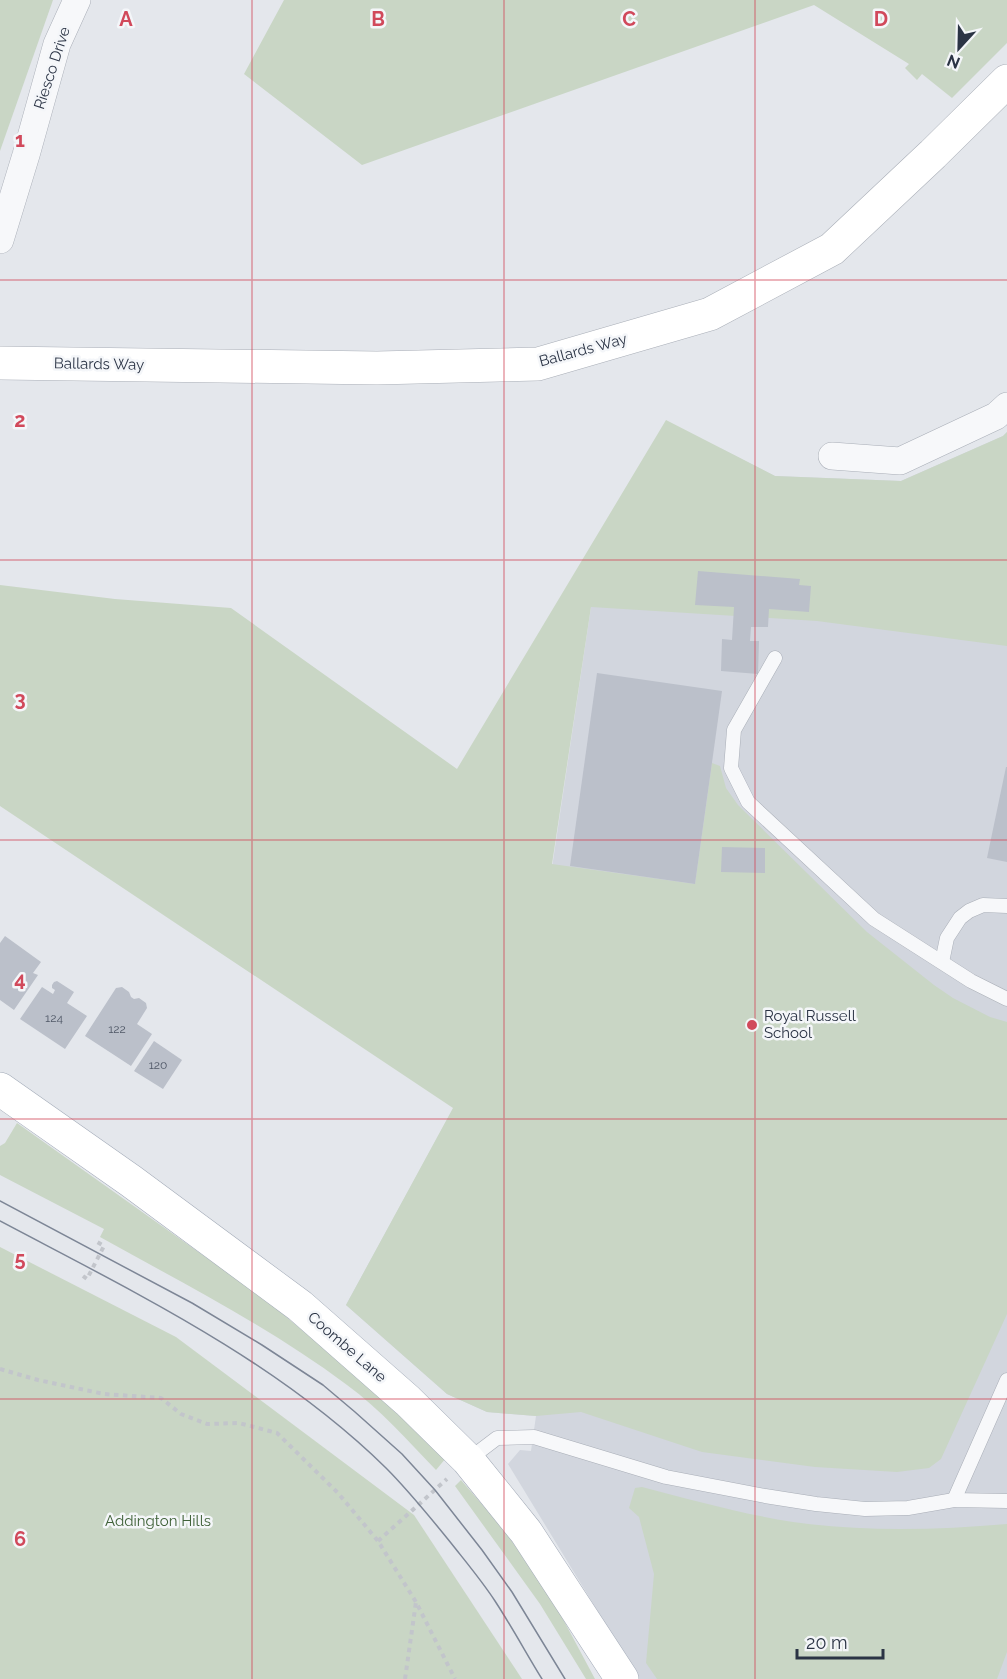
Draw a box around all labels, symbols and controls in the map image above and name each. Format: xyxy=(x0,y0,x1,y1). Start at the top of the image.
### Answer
text: A xyxy=(119,7,133,31)
text: B xyxy=(371,7,385,31)
text: C xyxy=(622,7,636,31)
text: D xyxy=(874,7,888,31)
north arrow xyxy=(929,18,989,78)
street label: Riesco Drive xyxy=(30,24,74,112)
text: N xyxy=(944,50,963,73)
text: 1 xyxy=(15,128,25,152)
street label: Ballards Way xyxy=(537,330,629,370)
street label: Ballards Way xyxy=(54,354,144,374)
text: 2 xyxy=(14,408,26,432)
text: 3 xyxy=(14,687,26,711)
text: 4 xyxy=(14,967,26,991)
place label: Royal Russell School xyxy=(764,1007,857,1042)
house number: 124 xyxy=(45,1011,63,1025)
marker: Royal Russell School xyxy=(745,1018,759,1032)
house number: 122 xyxy=(108,1022,126,1036)
house number: 120 xyxy=(149,1058,167,1072)
text: 5 xyxy=(14,1247,26,1271)
street label: Coombe Lane xyxy=(304,1308,390,1386)
park label: Addington Hills xyxy=(105,1512,211,1530)
text: 6 xyxy=(14,1527,26,1551)
scale bar xyxy=(797,1622,882,1660)
text: 20 m xyxy=(806,1632,848,1653)

